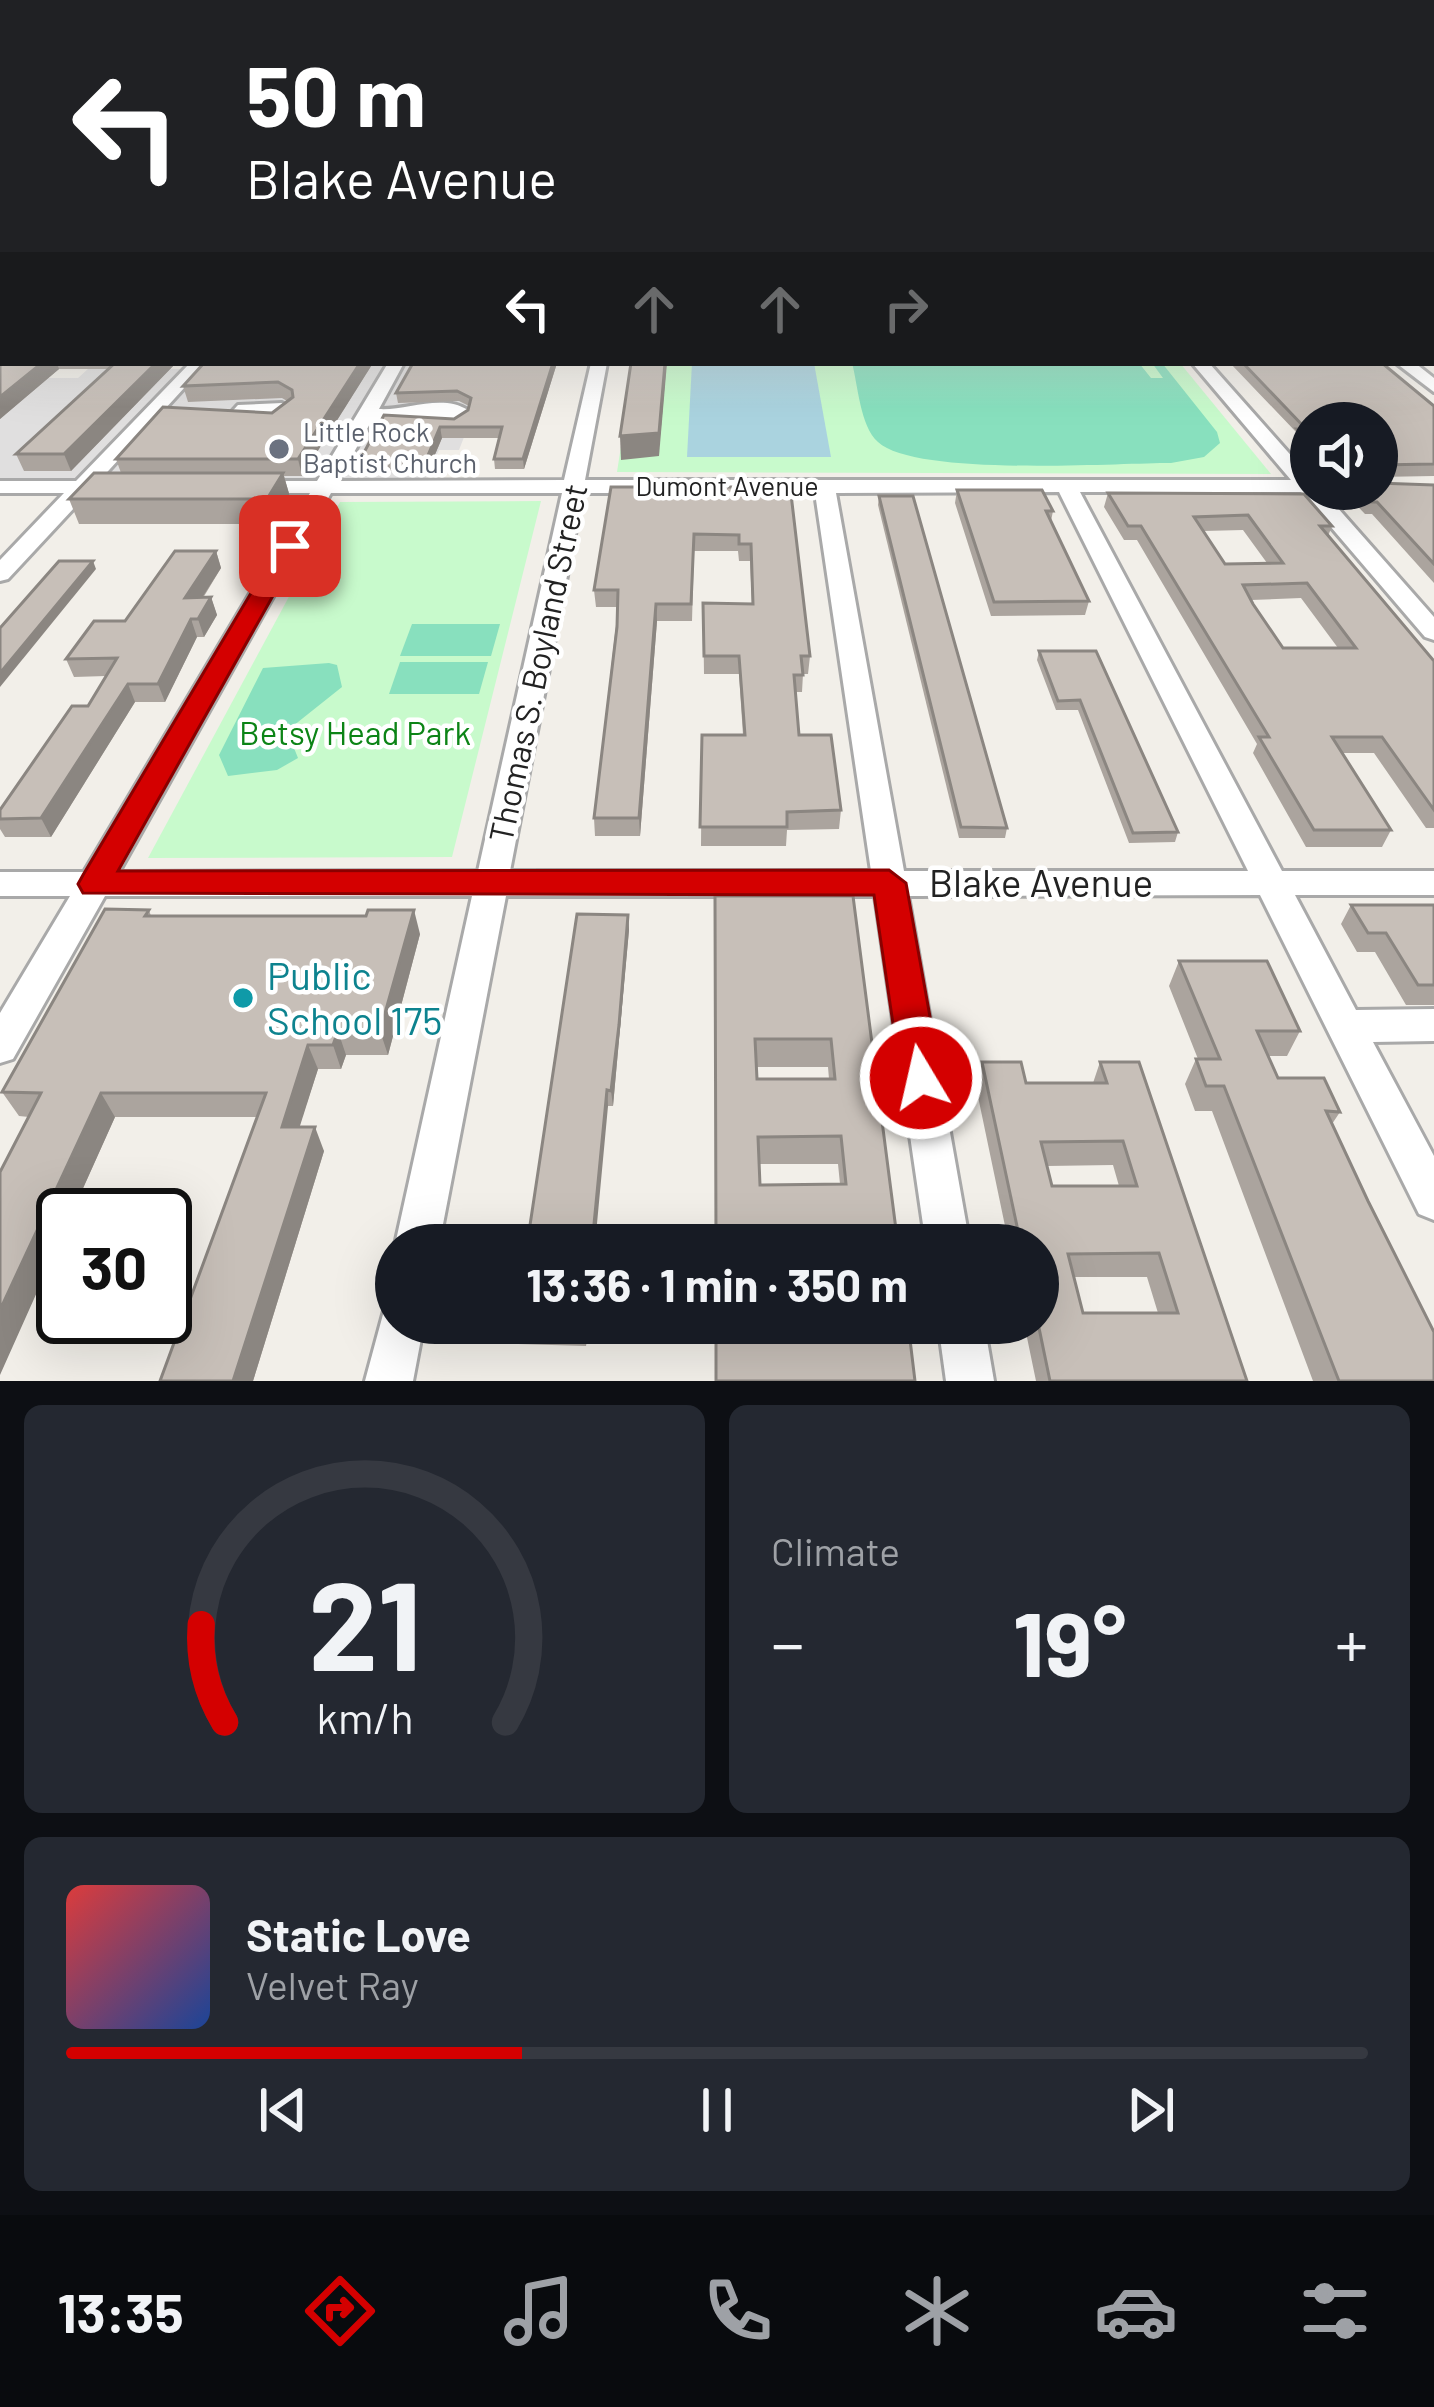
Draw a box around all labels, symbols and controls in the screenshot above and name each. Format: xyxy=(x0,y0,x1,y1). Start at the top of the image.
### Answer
text: 50 m xyxy=(246,43,426,144)
icon: left xyxy=(48,48,204,204)
text: Blake Avenue xyxy=(246,145,557,210)
icon: left xyxy=(495,276,561,342)
icon: ahead xyxy=(621,276,687,342)
icon: ahead xyxy=(747,276,813,342)
icon: right xyxy=(873,276,939,342)
map controls xyxy=(1290,402,1398,510)
button: sound xyxy=(1290,402,1398,510)
place label: Little Rock Baptist Church xyxy=(303,415,477,478)
marker: Little Rock Baptist Church xyxy=(266,436,292,462)
street label: Dumont Avenue xyxy=(635,469,819,501)
street label: Thomas S. Boyland Street xyxy=(479,480,595,846)
pin xyxy=(239,495,341,597)
icon: arrive xyxy=(257,513,323,579)
park label: Betsy Head Park xyxy=(239,712,471,752)
street label: Blake Avenue xyxy=(929,858,1153,905)
place label: Public School 175 xyxy=(267,951,442,1043)
marker: Public School 175 xyxy=(230,985,256,1011)
position arrow xyxy=(858,1015,984,1141)
speed limit sign: 30 xyxy=(36,1188,192,1344)
text: 13:36 · 1 min · 350 m xyxy=(526,1257,908,1311)
text: Climate xyxy=(771,1527,900,1574)
text: 21 xyxy=(308,1546,421,1696)
text: 19° xyxy=(1013,1587,1126,1695)
text: − xyxy=(771,1602,804,1681)
text: + xyxy=(1335,1602,1368,1681)
text: km/h xyxy=(316,1691,413,1743)
text: Static Love xyxy=(246,1907,471,1961)
text: Velvet Ray xyxy=(246,1961,419,2008)
icon: previous xyxy=(250,2077,316,2143)
icon: pause xyxy=(684,2077,750,2143)
icon: next xyxy=(1118,2077,1184,2143)
icon: directions xyxy=(298,2269,382,2353)
icon: music xyxy=(497,2269,581,2353)
icon: phone xyxy=(696,2269,780,2353)
icon: climate xyxy=(895,2269,979,2353)
icon: car xyxy=(1094,2269,1178,2353)
icon: filters xyxy=(1293,2269,1377,2353)
text: 13:35 xyxy=(57,2279,184,2344)

